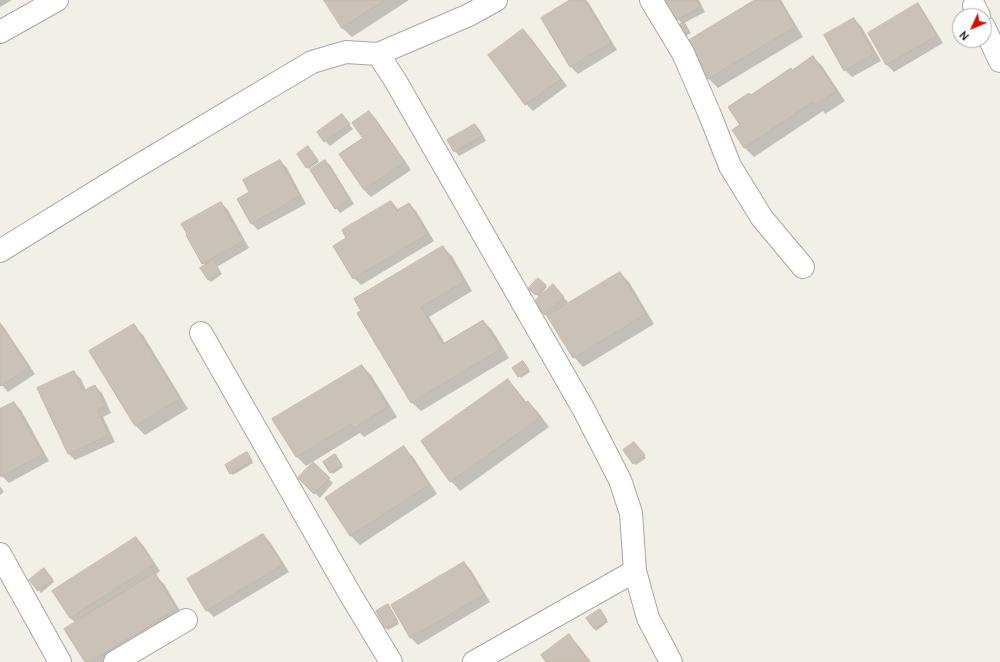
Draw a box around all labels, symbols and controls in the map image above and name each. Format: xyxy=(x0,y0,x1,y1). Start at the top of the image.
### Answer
north arrow xyxy=(952,8,992,48)
text: N xyxy=(956,28,972,43)

